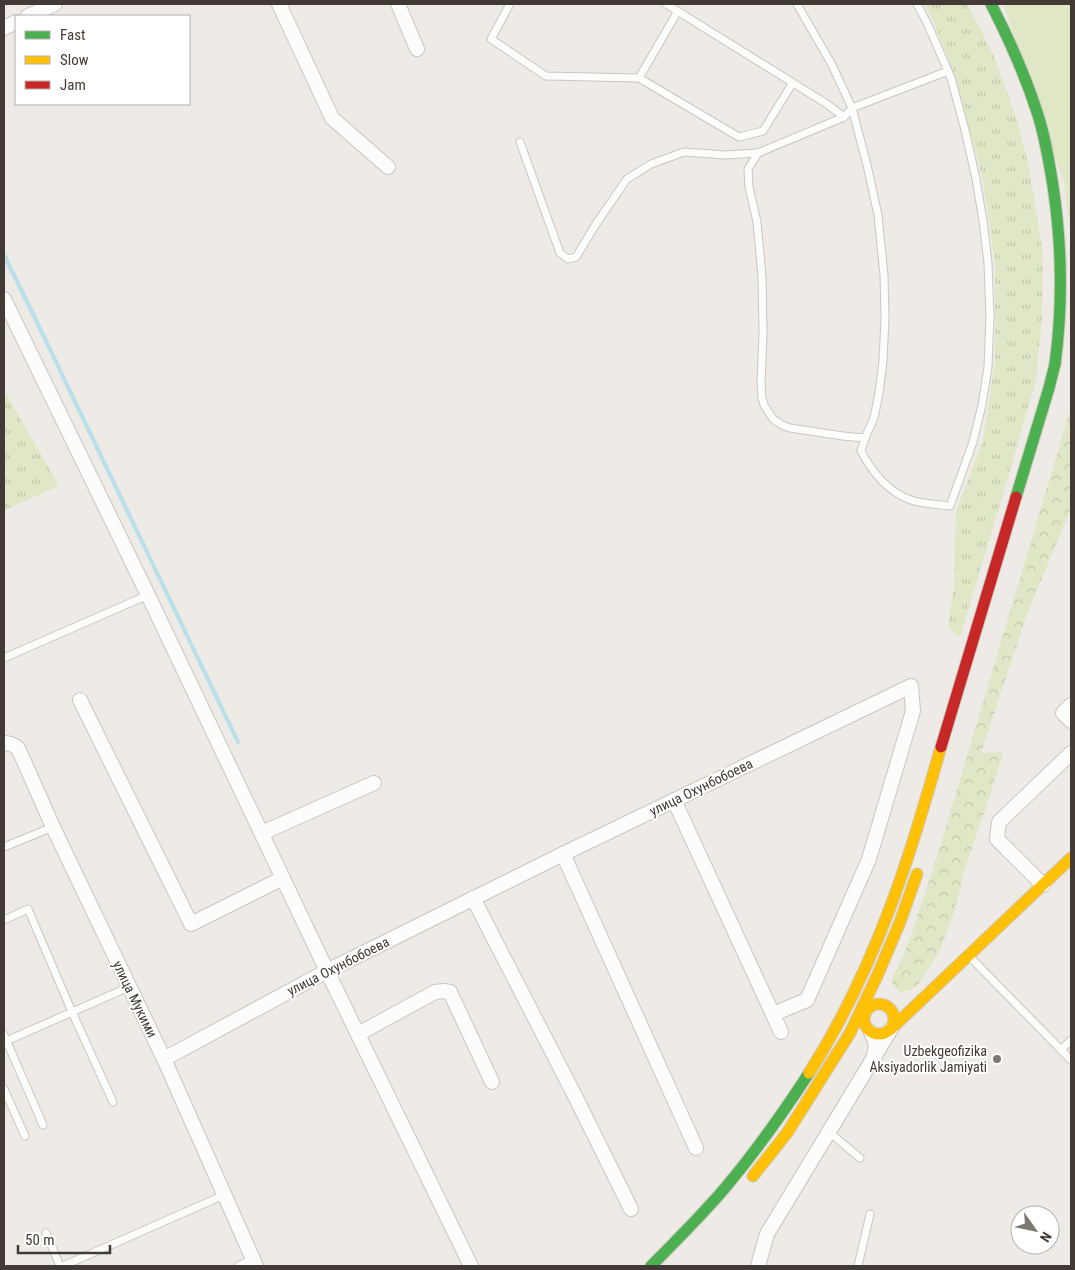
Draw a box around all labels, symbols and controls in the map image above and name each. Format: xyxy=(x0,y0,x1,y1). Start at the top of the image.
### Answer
legend xyxy=(15,15,190,105)
text: Fast xyxy=(60,26,85,44)
text: Slow xyxy=(60,51,89,69)
text: Jam xyxy=(60,76,86,94)
street label: улица Охунбобоева xyxy=(647,755,755,819)
street label: улица Охунбобоева xyxy=(284,933,392,999)
street label: улица Мукими xyxy=(110,958,160,1040)
place label: Uzbekgeofizika Aksiyadorlik Jamiyati xyxy=(869,1043,987,1075)
marker: Uzbekgeofizika Aksiyadorlik Jamiyati xyxy=(991,1053,1003,1065)
north arrow xyxy=(1010,1205,1060,1255)
scale bar xyxy=(18,1222,110,1254)
text: N xyxy=(1037,1229,1055,1245)
text: 50 m xyxy=(25,1231,55,1249)

